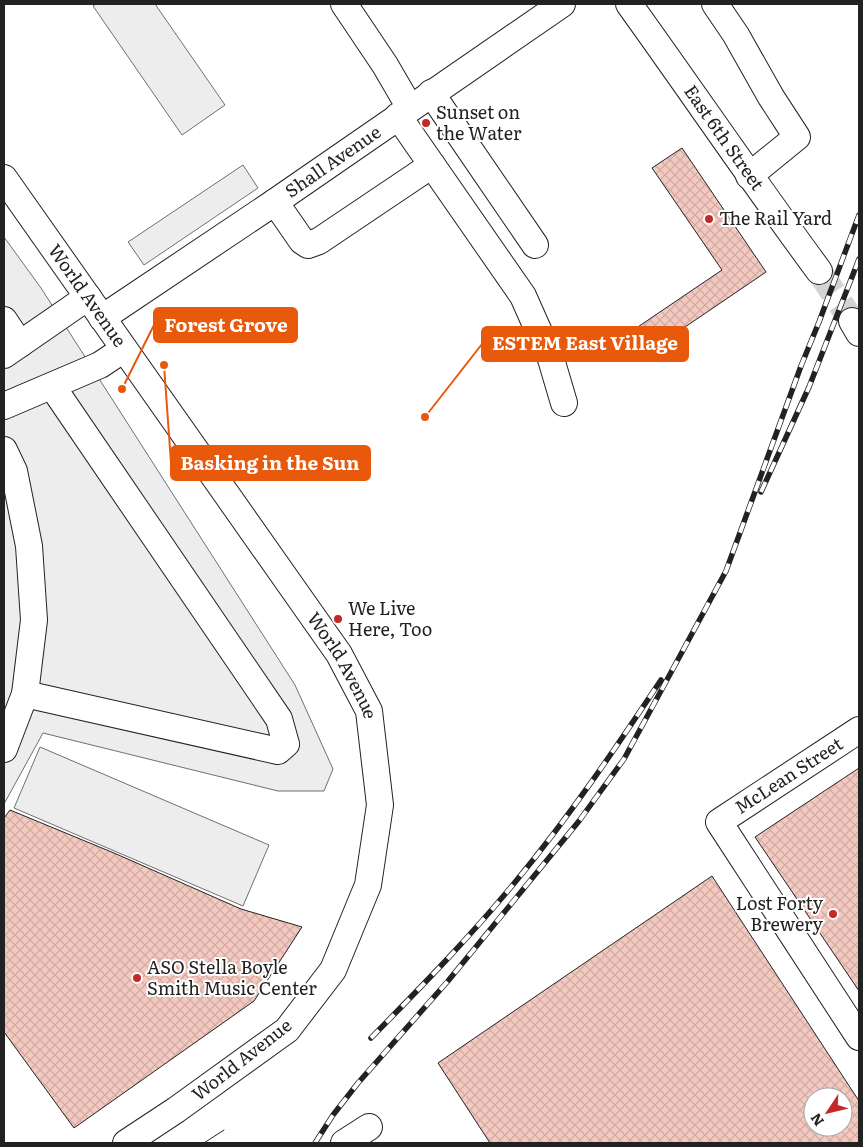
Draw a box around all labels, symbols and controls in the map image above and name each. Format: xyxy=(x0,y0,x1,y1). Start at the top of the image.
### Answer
street label: East 6th Street xyxy=(678,79,772,196)
place label: Sunset on the Water xyxy=(436,98,522,146)
marker: Sunset on the Water xyxy=(420,117,432,129)
street label: Shall Avenue xyxy=(279,118,386,203)
place label: The Rail Yard xyxy=(719,204,832,231)
marker: The Rail Yard xyxy=(703,213,715,225)
street label: World Avenue xyxy=(42,238,134,352)
callout: Forest Grove xyxy=(154,308,297,342)
text: Forest Grove xyxy=(164,310,288,338)
callout: ESTEM East Village xyxy=(482,327,688,361)
text: ESTEM East Village xyxy=(492,328,678,356)
callout: Basking in the Sun xyxy=(171,446,370,480)
text: Basking in the Sun xyxy=(180,448,360,476)
place label: We Live Here, Too xyxy=(348,594,432,642)
street label: World Avenue xyxy=(301,606,385,720)
marker: We Live Here, Too xyxy=(332,613,344,625)
street label: McLean Street xyxy=(729,729,848,820)
place label: Lost Forty Brewery xyxy=(736,889,824,937)
marker: Lost Forty Brewery xyxy=(827,908,839,920)
place label: ASO Stella Boyle Smith Music Center xyxy=(147,953,317,1001)
marker: ASO Stella Boyle Smith Music Center xyxy=(131,972,143,984)
street label: World Avenue xyxy=(185,1011,297,1106)
north arrow xyxy=(803,1087,853,1137)
text: N xyxy=(805,1109,828,1131)

